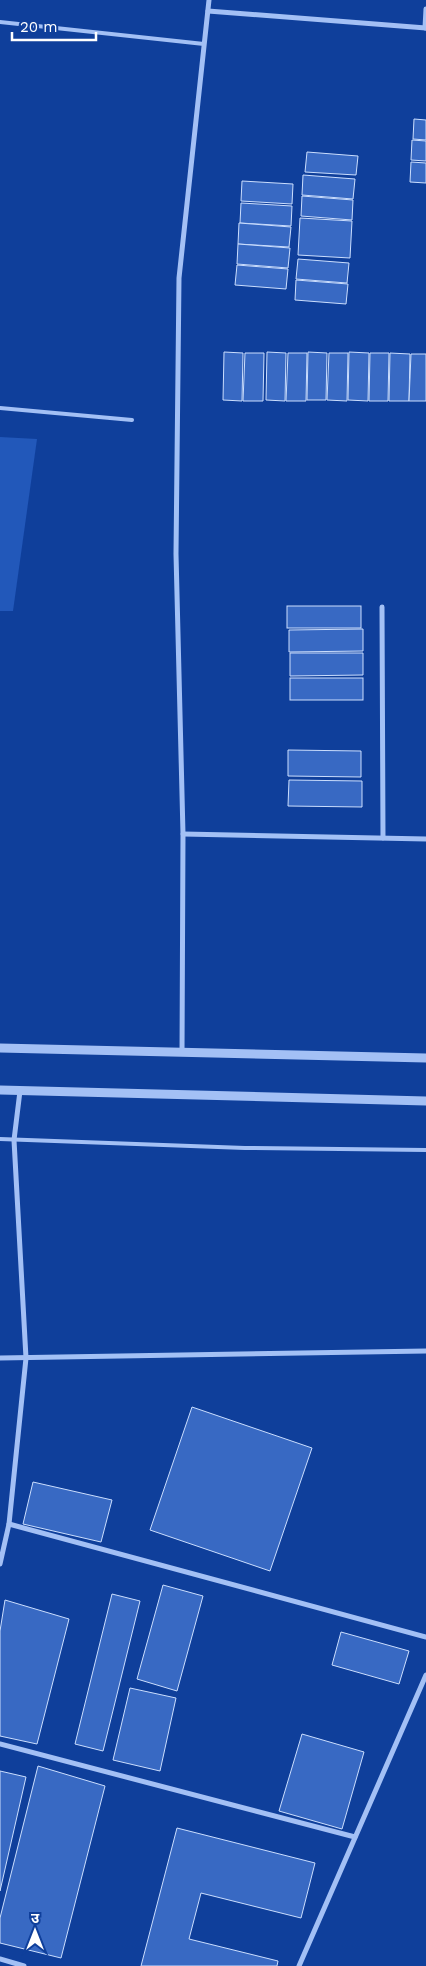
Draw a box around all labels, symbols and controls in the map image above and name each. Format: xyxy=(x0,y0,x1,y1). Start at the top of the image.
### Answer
scale bar xyxy=(12,10,96,42)
text: 20 m xyxy=(20,18,58,36)
north arrow xyxy=(10,1906,60,1956)
text: उ xyxy=(31,1910,40,1926)

